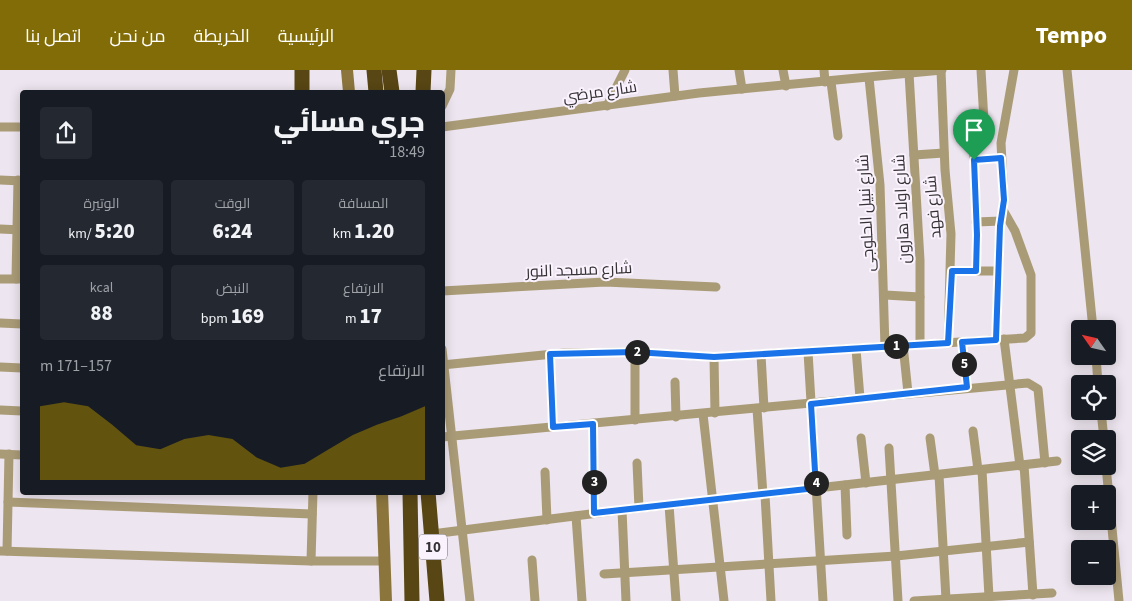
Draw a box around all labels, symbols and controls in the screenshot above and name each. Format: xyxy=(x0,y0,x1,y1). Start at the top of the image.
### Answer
text: Tempo xyxy=(1035,18,1107,53)
text: اتصل بنا xyxy=(25,24,82,49)
text: من نحن xyxy=(110,24,166,49)
text: الخريطة xyxy=(194,24,250,49)
text: الرئيسية xyxy=(278,24,334,49)
street label: شارع مرضي xyxy=(561,76,639,109)
text: جري مسائي xyxy=(274,102,425,142)
button: share xyxy=(40,107,92,159)
pin xyxy=(953,109,995,160)
icon: arrive xyxy=(960,116,988,144)
text: 18:49 xyxy=(389,141,425,163)
street label: شارع نبيل الحلوجى xyxy=(852,154,880,272)
street label: شارع اولاد هارون xyxy=(888,154,916,264)
street label: شارع فهد xyxy=(919,175,947,239)
text: الوتيرة xyxy=(84,194,119,214)
text: الوقت xyxy=(215,194,250,214)
text: المسافة xyxy=(339,194,388,214)
text: 5:20 xyxy=(95,216,135,246)
text: 6:24 xyxy=(212,216,253,246)
text: 1.20 xyxy=(354,216,394,246)
text: /km xyxy=(68,224,95,244)
text: km xyxy=(333,224,354,244)
street label: شارع مسجد النور xyxy=(524,257,633,283)
text: kcal xyxy=(90,278,113,298)
text: النبض xyxy=(216,279,249,299)
text: الارتفاع xyxy=(343,279,384,299)
text: 88 xyxy=(90,298,113,328)
text: 169 xyxy=(231,301,264,331)
text: 17 xyxy=(359,301,382,331)
text: bpm xyxy=(201,309,231,329)
text: m xyxy=(345,309,359,329)
north arrow xyxy=(1071,320,1116,365)
map controls xyxy=(1071,320,1116,585)
pin: 1 xyxy=(884,334,908,358)
text: 1 xyxy=(893,336,900,356)
pin: 2 xyxy=(624,340,650,364)
text: 2 xyxy=(634,342,641,362)
pin: 5 xyxy=(952,352,976,376)
text: 5 xyxy=(961,354,968,374)
text: 157–171 m xyxy=(40,355,112,377)
text: الارتفاع xyxy=(378,360,425,382)
button: locate xyxy=(1071,375,1116,420)
button: layers xyxy=(1071,430,1116,475)
pin: 3 xyxy=(582,470,606,494)
pin: 4 xyxy=(804,470,828,496)
text: 3 xyxy=(591,472,598,492)
text: 4 xyxy=(813,473,820,493)
button: + xyxy=(1071,485,1116,530)
road number: 10 xyxy=(419,534,447,560)
button: − xyxy=(1071,540,1116,585)

